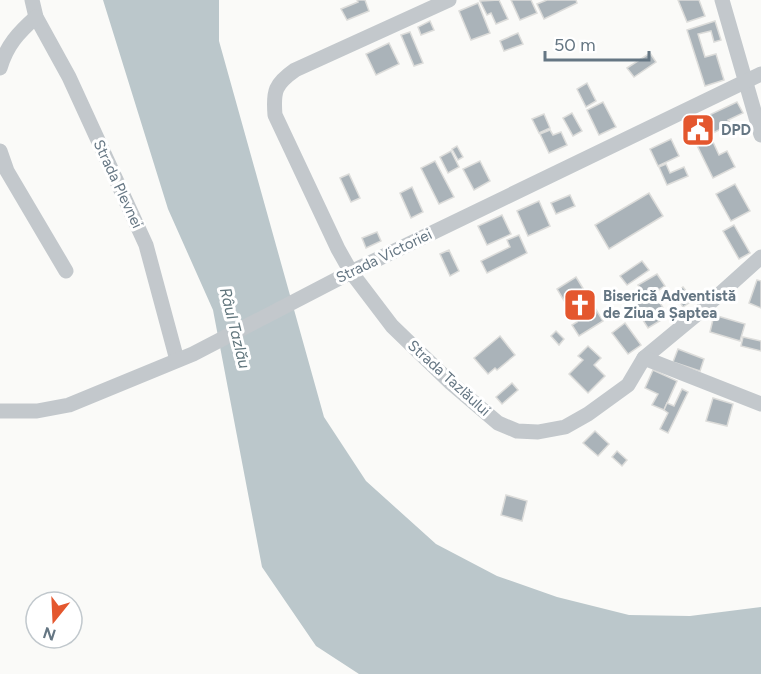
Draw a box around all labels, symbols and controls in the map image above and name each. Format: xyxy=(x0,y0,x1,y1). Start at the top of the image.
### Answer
scale bar xyxy=(545,24,648,62)
text: 50 m xyxy=(554,34,596,56)
public building icon: DPD xyxy=(680,112,716,148)
place label: DPD xyxy=(721,121,751,139)
street label: Strada Plevnei xyxy=(90,137,146,231)
street label: Strada Victoriei xyxy=(333,225,435,287)
water label: Râul Tazlău xyxy=(216,286,254,371)
church icon: Biserică Adventistă de Ziua a Șaptea xyxy=(562,287,598,323)
place label: Biserică Adventistă de Ziua a Șaptea xyxy=(603,287,736,322)
street label: Strada Tazlăului xyxy=(404,336,494,420)
north arrow xyxy=(24,590,84,650)
text: N xyxy=(41,623,58,645)

